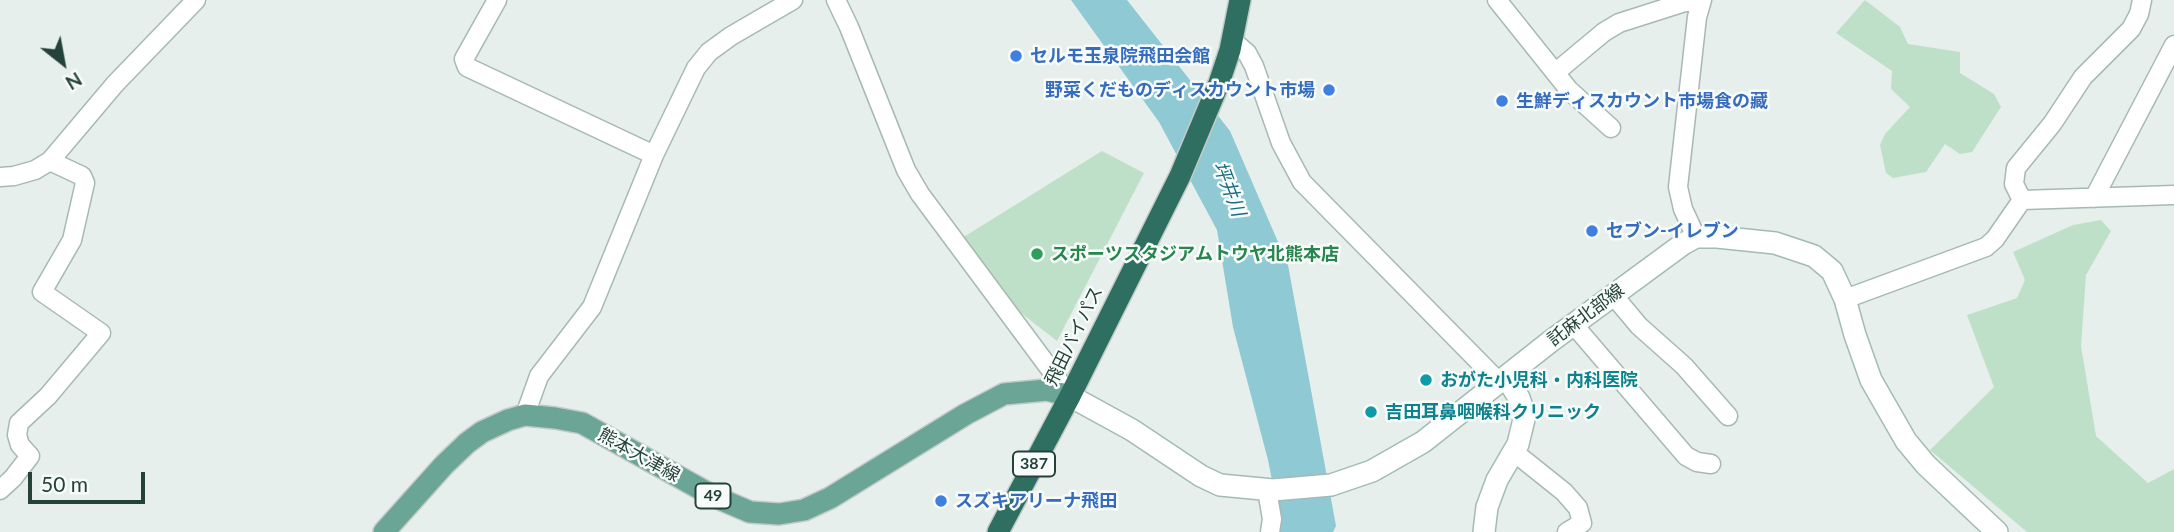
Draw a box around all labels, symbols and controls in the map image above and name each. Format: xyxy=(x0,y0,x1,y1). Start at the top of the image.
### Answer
north arrow xyxy=(28,28,98,98)
place label: セルモ玉泉院飛田会館 xyxy=(1030,45,1210,67)
marker: セルモ玉泉院飛田会館 xyxy=(1008,48,1024,64)
text: N xyxy=(62,68,86,95)
place label: 野菜くだものディスカウント市場 xyxy=(1045,79,1315,101)
marker: 野菜くだものディスカウント市場 xyxy=(1321,82,1337,98)
place label: 生鮮ディスカウント市場食の藏 xyxy=(1516,90,1768,112)
marker: 生鮮ディスカウント市場食の藏 xyxy=(1494,93,1510,109)
water label: 坪井川 xyxy=(1208,158,1250,220)
place label: セブン-イレブン xyxy=(1606,220,1739,242)
marker: セブン-イレブン xyxy=(1584,223,1600,239)
place label: スポーツスタジアムトウヤ北熊本店 xyxy=(1051,243,1339,265)
marker: スポーツスタジアムトウヤ北熊本店 xyxy=(1029,246,1045,262)
street label: 託麻北部線 xyxy=(1544,279,1628,351)
street label: 飛田バイパス xyxy=(1041,283,1107,389)
place label: おがた小児科・内科医院 xyxy=(1440,369,1638,391)
marker: おがた小児科・内科医院 xyxy=(1418,372,1434,388)
place label: 吉田耳鼻咽喉科クリニック xyxy=(1385,401,1601,423)
marker: 吉田耳鼻咽喉科クリニック xyxy=(1363,404,1379,420)
street label: 熊本大津線 xyxy=(594,424,684,486)
road number: 387 xyxy=(1013,452,1055,477)
scale bar xyxy=(32,458,149,502)
text: 50 m xyxy=(41,471,88,496)
road number: 49 xyxy=(696,484,730,509)
place label: スズキアリーナ飛田 xyxy=(955,490,1117,512)
marker: スズキアリーナ飛田 xyxy=(933,493,949,509)

